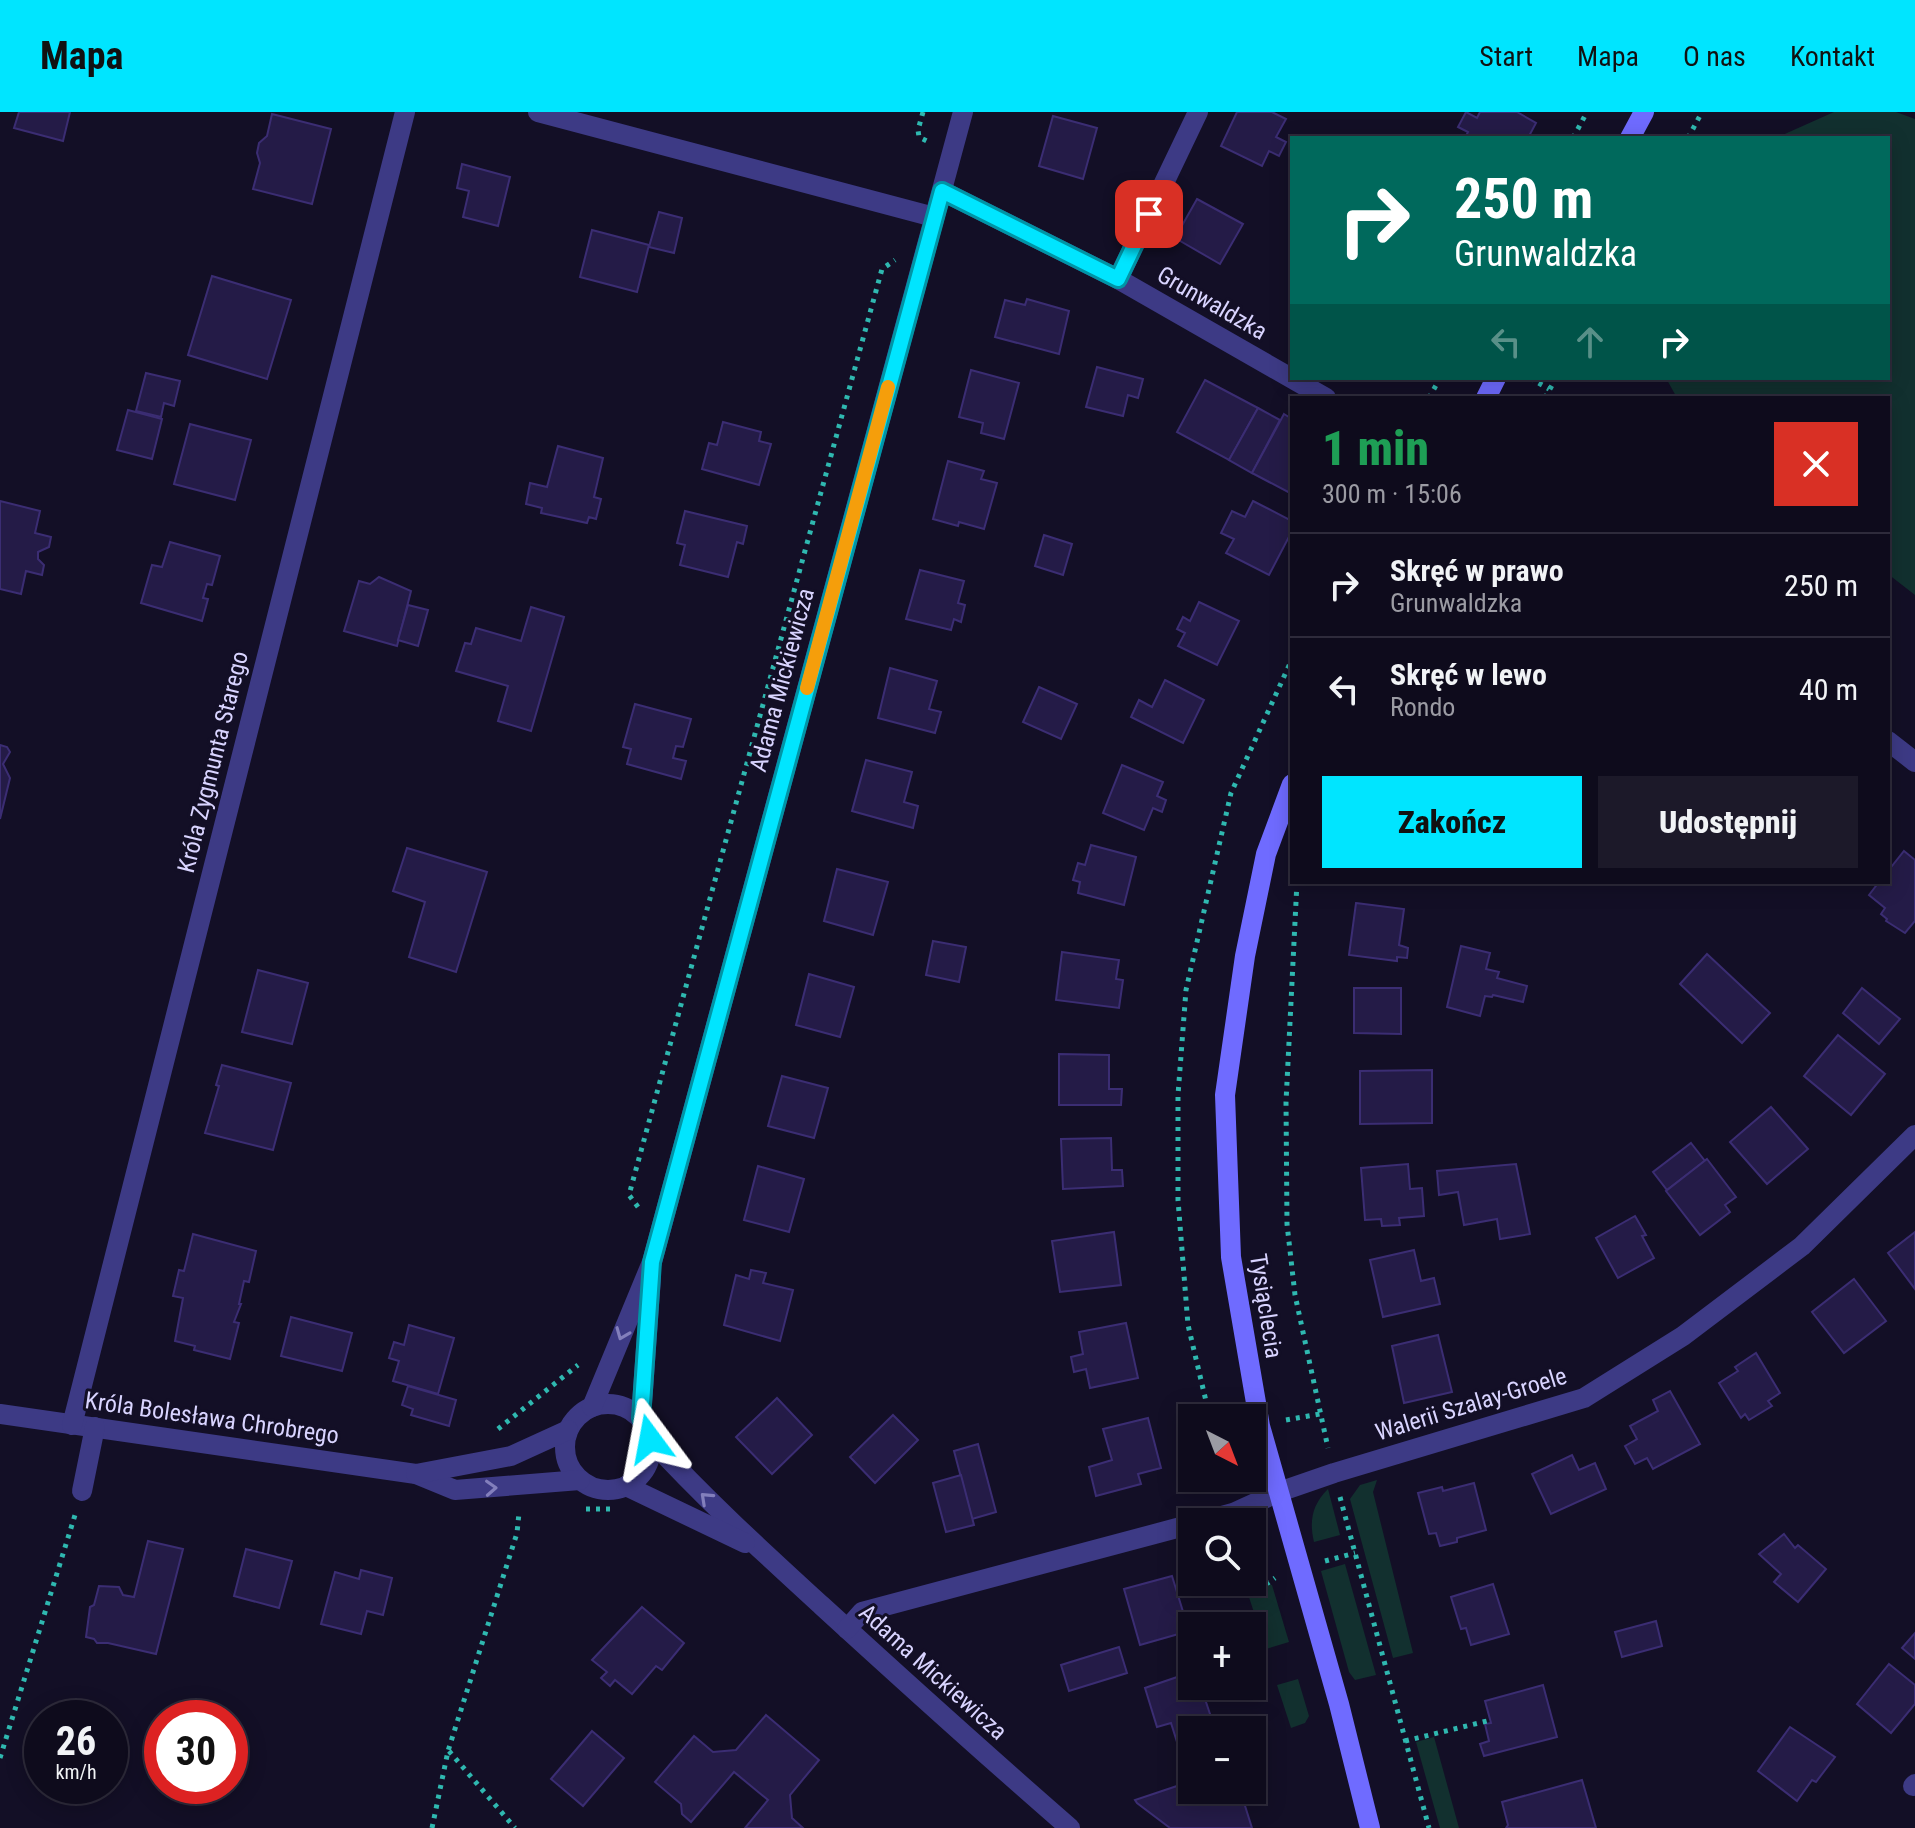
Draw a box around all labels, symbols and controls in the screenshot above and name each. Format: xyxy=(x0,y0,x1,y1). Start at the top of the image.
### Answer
text: Mapa xyxy=(40,34,123,78)
text: Start xyxy=(1479,40,1533,73)
text: Mapa xyxy=(1577,40,1639,73)
text: O nas xyxy=(1683,40,1746,73)
text: Kontakt xyxy=(1790,40,1875,73)
text: 250 m xyxy=(1454,166,1593,232)
icon: right xyxy=(1322,168,1426,272)
pin xyxy=(1115,180,1183,248)
icon: arrive xyxy=(1127,192,1171,236)
text: Grunwaldzka xyxy=(1454,233,1637,275)
street label: Grunwaldzka xyxy=(1152,260,1272,346)
icon: left xyxy=(1484,320,1528,364)
icon: ahead xyxy=(1568,320,1612,364)
icon: right xyxy=(1652,320,1696,364)
text: 1 min xyxy=(1322,420,1429,477)
button: close xyxy=(1774,422,1858,506)
text: 300 m · 15:06 xyxy=(1322,479,1462,509)
text: Skręć w prawo xyxy=(1390,553,1564,588)
icon: right xyxy=(1322,563,1366,607)
text: 250 m xyxy=(1784,568,1858,603)
street label: Adama Mickiewicza xyxy=(744,585,820,775)
text: Grunwaldzka xyxy=(1390,588,1522,618)
street label: Króla Zygmunta Starego xyxy=(172,648,254,876)
text: Skręć w lewo xyxy=(1390,657,1547,692)
icon: left xyxy=(1322,667,1366,711)
text: 40 m xyxy=(1799,672,1858,707)
text: Rondo xyxy=(1390,692,1455,722)
button: Zakończ xyxy=(1322,776,1582,868)
button: Udostępnij xyxy=(1598,776,1858,868)
street label: Tysiąclecia xyxy=(1244,1252,1288,1360)
one-way arrow xyxy=(615,1326,632,1340)
street label: Walerii Szalay-Groele xyxy=(1372,1362,1570,1446)
street label: Króla Bolesława Chrobrego xyxy=(83,1386,341,1450)
position arrow xyxy=(608,1397,692,1481)
north arrow xyxy=(1178,1404,1266,1492)
map controls xyxy=(1178,1404,1266,1804)
one-way arrow xyxy=(485,1480,498,1497)
one-way arrow xyxy=(701,1494,716,1508)
button: search xyxy=(1178,1508,1266,1596)
street label: Adama Mickiewicza xyxy=(853,1598,1013,1746)
button: + xyxy=(1178,1612,1266,1700)
speed limit sign: 30 xyxy=(144,1700,248,1804)
button: − xyxy=(1178,1716,1266,1804)
text: 26 xyxy=(56,1718,96,1765)
text: km/h xyxy=(55,1760,97,1784)

